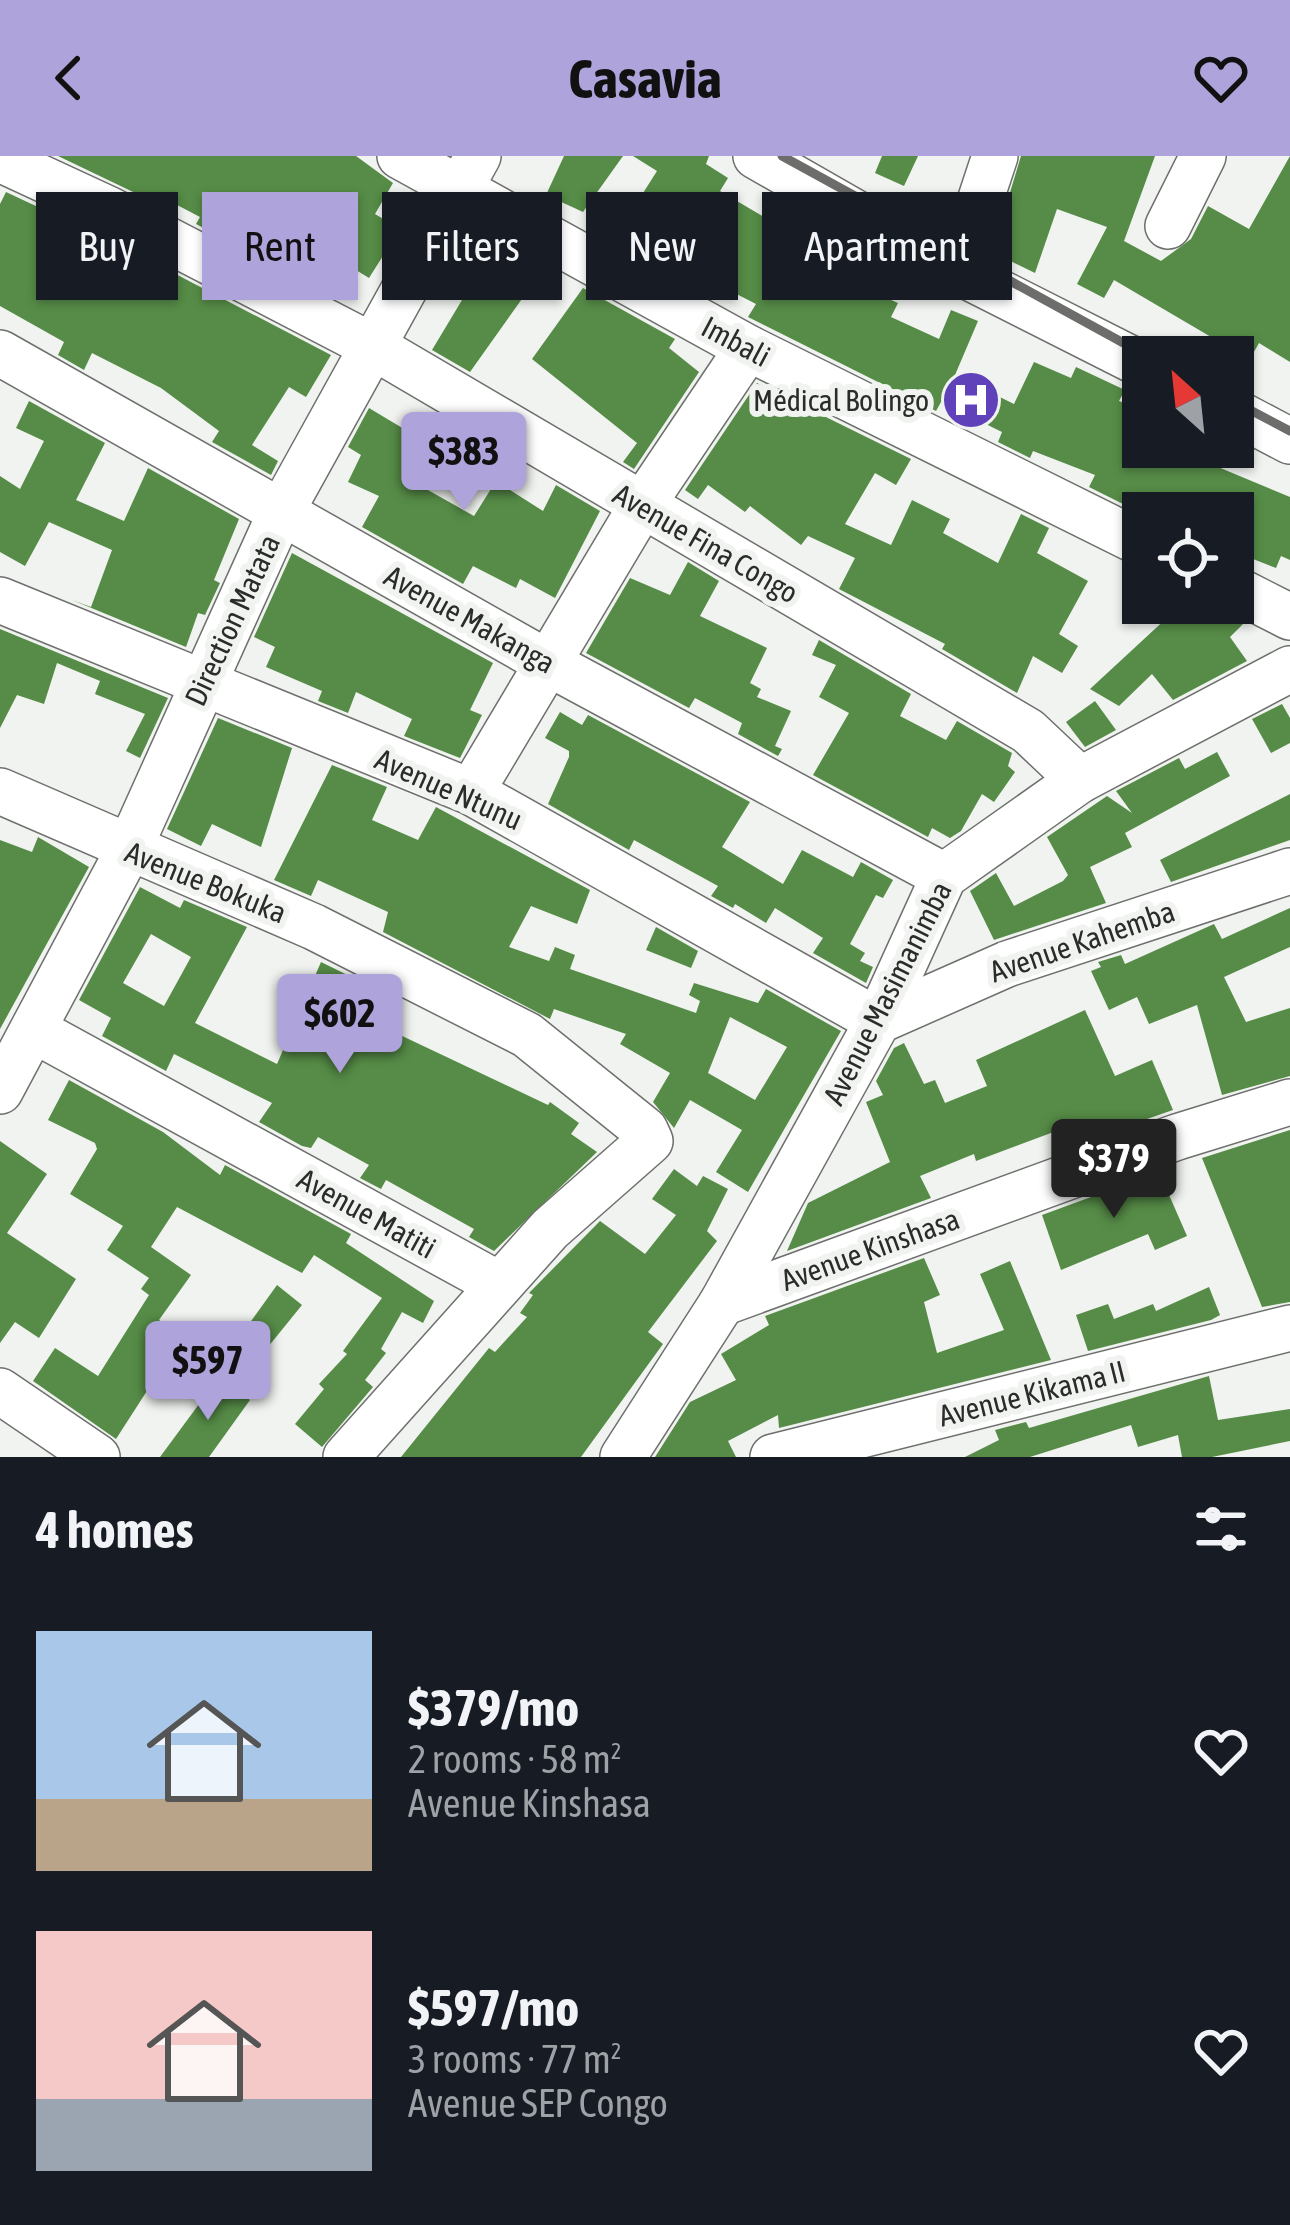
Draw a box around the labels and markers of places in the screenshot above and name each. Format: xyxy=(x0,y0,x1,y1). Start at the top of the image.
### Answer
hospital icon: Médical Bolingo xyxy=(940,369,1002,431)
place label: Médical Bolingo xyxy=(753,383,929,417)
pin: $383 xyxy=(393,412,535,514)
pin: $602 xyxy=(269,974,411,1076)
pin: $379 xyxy=(1043,1119,1185,1221)
pin: $597 xyxy=(137,1321,279,1423)

